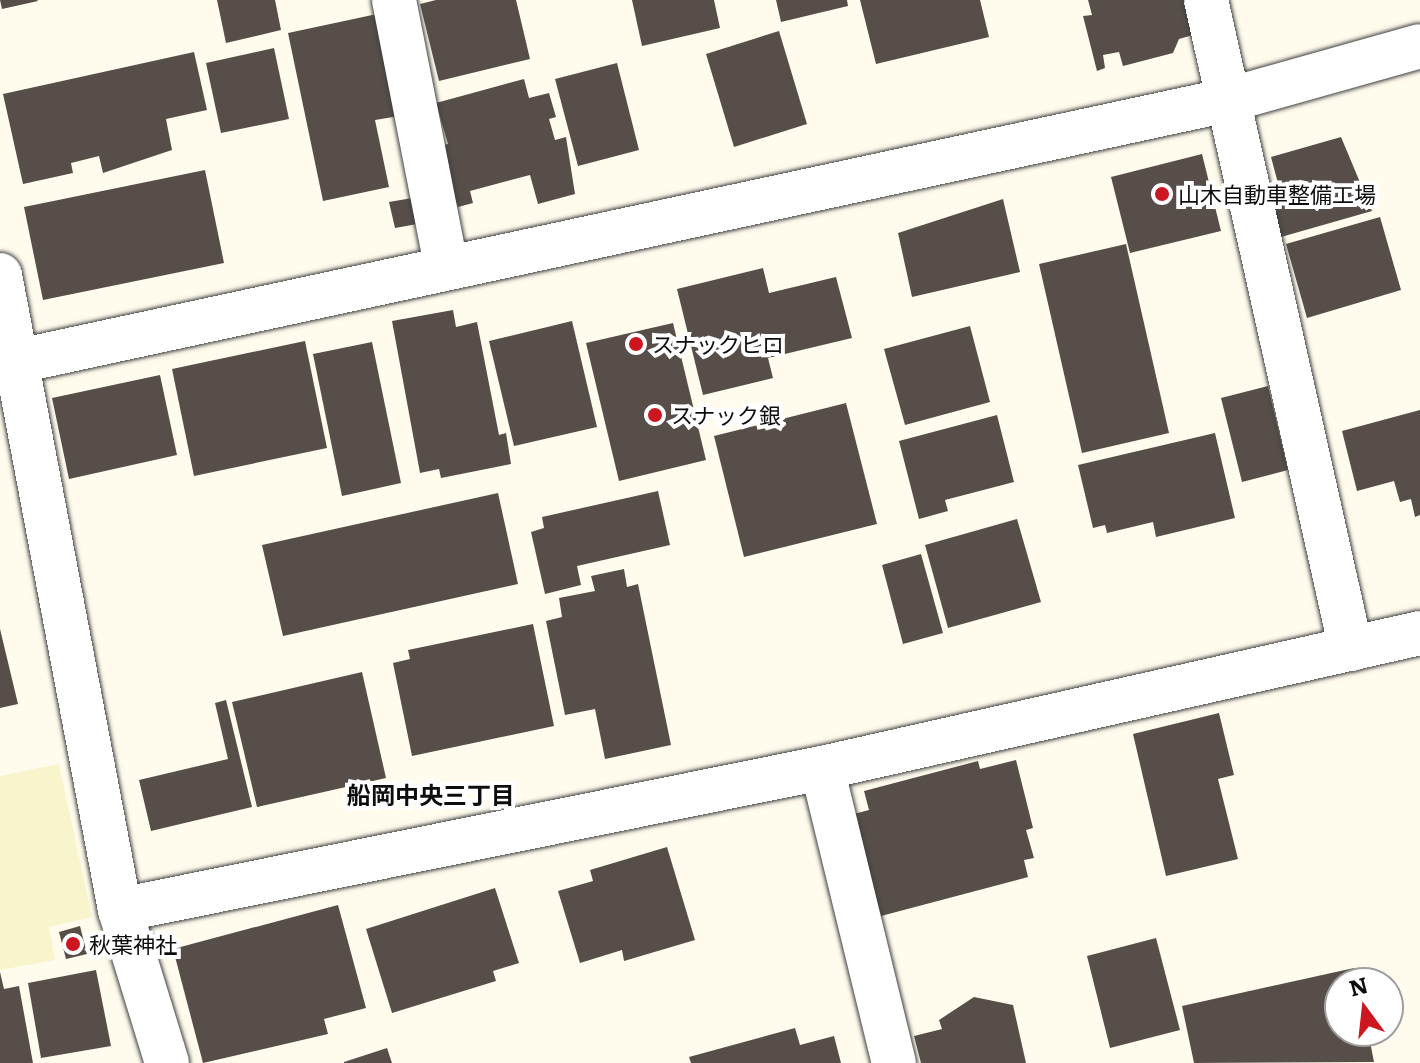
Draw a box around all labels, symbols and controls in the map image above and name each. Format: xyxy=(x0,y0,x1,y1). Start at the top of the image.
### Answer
place label: 山木自動車整備工場 xyxy=(1178,181,1376,207)
marker: 山木自動車整備工場 xyxy=(1153,185,1171,203)
place label: スナックヒロ xyxy=(652,331,784,357)
marker: スナックヒロ xyxy=(627,335,645,353)
place label: スナック銀 xyxy=(671,402,781,428)
marker: スナック銀 xyxy=(646,406,664,424)
district label: 船岡中央三丁目 xyxy=(347,780,515,808)
place label: 秋葉神社 xyxy=(89,931,177,957)
marker: 秋葉神社 xyxy=(64,935,82,953)
north arrow xyxy=(1324,967,1404,1047)
text: N xyxy=(1345,967,1371,1004)

